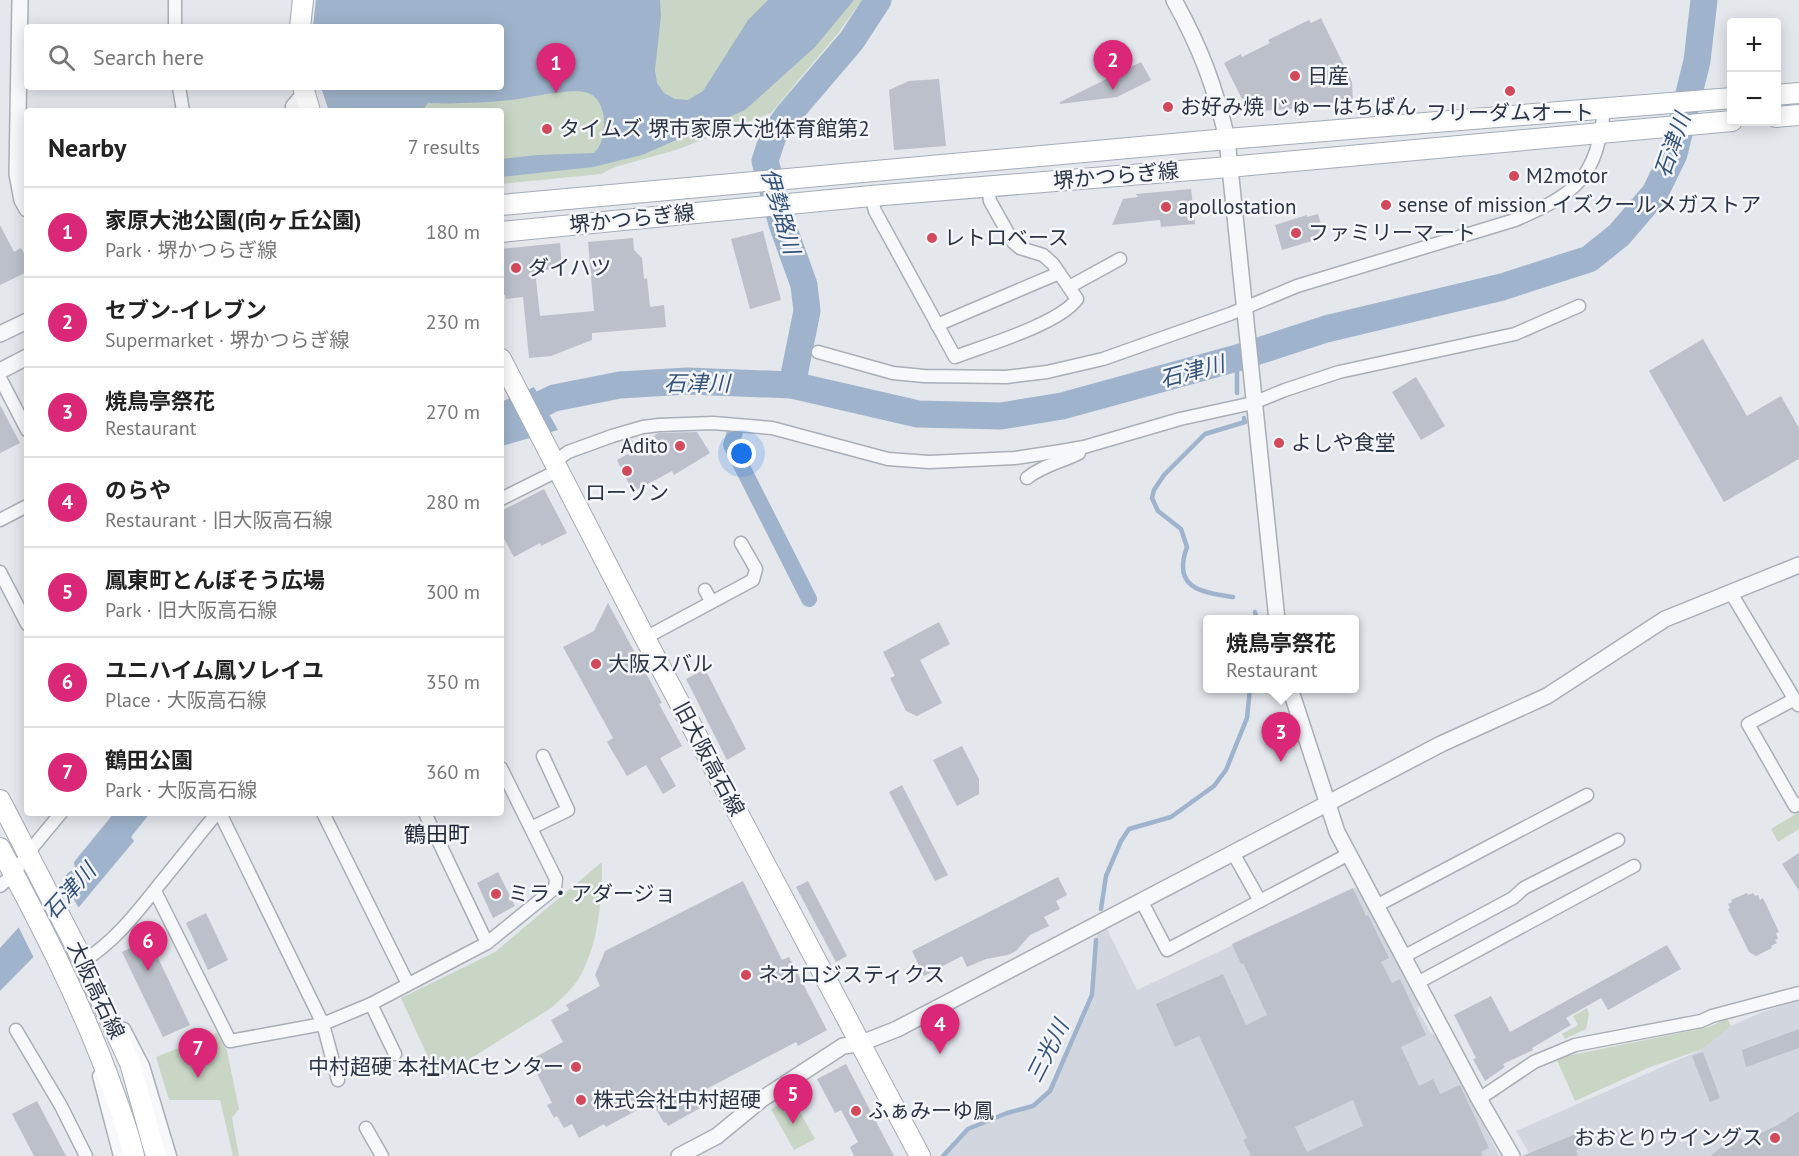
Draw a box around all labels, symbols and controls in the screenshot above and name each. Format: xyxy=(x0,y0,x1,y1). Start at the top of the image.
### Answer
map controls xyxy=(1727,18,1781,126)
button: + xyxy=(1727,18,1781,72)
search box xyxy=(24,24,504,90)
pin: 2 xyxy=(1094,40,1132,90)
icon: search xyxy=(45,41,78,74)
text: Search here xyxy=(93,43,204,71)
pin: 1 xyxy=(536,44,576,93)
place label: 日産 xyxy=(1307,62,1349,89)
marker: 日産 xyxy=(1288,69,1302,83)
button: − xyxy=(1727,72,1781,126)
marker: フリーダムオート xyxy=(1503,84,1517,98)
place label: お好み焼 じゅーはちばん xyxy=(1180,93,1417,120)
place label: フリーダムオート xyxy=(1426,99,1594,126)
marker: お好み焼 じゅーはちばん xyxy=(1161,100,1175,114)
water label: 石津川 xyxy=(1648,107,1697,181)
place label: タイムズ 堺市家原大池体育館第2 xyxy=(559,115,870,142)
marker: タイムズ 堺市家原大池体育館第2 xyxy=(540,122,554,136)
text: Nearby xyxy=(48,131,126,164)
text: 7 results xyxy=(408,134,480,160)
street label: 堺かつらぎ線 xyxy=(1052,157,1180,194)
place label: M2motor xyxy=(1526,162,1608,189)
water label: 伊勢路川 xyxy=(755,165,807,259)
marker: M2motor xyxy=(1507,169,1521,183)
place label: sense of mission イズクールメガストア xyxy=(1398,191,1761,218)
place label: apollostation xyxy=(1178,193,1296,220)
street label: 堺かつらぎ線 xyxy=(568,198,696,239)
marker: sense of mission イズクールメガストア xyxy=(1379,198,1393,212)
marker: apollostation xyxy=(1159,200,1173,214)
text: 家原大池公園(向ヶ丘公園) xyxy=(105,206,361,234)
text: 1 xyxy=(62,219,73,245)
text: 180 m xyxy=(426,219,480,245)
place label: ファミリーマート xyxy=(1308,219,1476,246)
place label: レトロベース xyxy=(944,224,1069,251)
marker: ファミリーマート xyxy=(1289,226,1303,240)
marker: レトロベース xyxy=(925,231,939,245)
text: Park · 堺かつらぎ線 xyxy=(105,237,277,263)
place label: ダイハツ xyxy=(528,254,612,281)
marker: ダイハツ xyxy=(509,261,523,275)
text: セブン-イレブン xyxy=(105,296,267,324)
text: 2 xyxy=(62,309,73,335)
text: 230 m xyxy=(426,309,480,335)
text: Supermarket · 堺かつらぎ線 xyxy=(105,327,349,353)
water label: 石津川 xyxy=(1156,348,1229,393)
water label: 石津川 xyxy=(664,369,732,397)
text: 焼鳥亭祭花 xyxy=(105,387,215,415)
text: 3 xyxy=(62,399,73,425)
text: 270 m xyxy=(426,399,480,425)
text: Restaurant xyxy=(105,415,196,441)
place label: よしや食堂 xyxy=(1291,429,1396,456)
place label: Adito xyxy=(621,432,668,459)
marker: よしや食堂 xyxy=(1272,436,1286,450)
marker: Adito xyxy=(673,439,687,453)
your location xyxy=(727,439,756,468)
marker: ローソン xyxy=(620,464,634,478)
text: のらや xyxy=(105,476,171,504)
place label: ローソン xyxy=(585,479,669,506)
text: 4 xyxy=(62,489,73,515)
text: 280 m xyxy=(426,489,480,515)
text: Restaurant · 旧大阪高石線 xyxy=(105,507,332,533)
text: 鳳東町とんぼそう広場 xyxy=(105,566,325,594)
text: 5 xyxy=(62,579,73,605)
text: 300 m xyxy=(426,579,480,605)
text: Park · 旧大阪高石線 xyxy=(105,597,277,623)
popup xyxy=(1203,615,1359,693)
text: 焼鳥亭祭花 xyxy=(1226,629,1336,657)
place label: 大阪スバル xyxy=(608,650,713,677)
text: ユニハイム鳳ソレイユ xyxy=(105,656,324,684)
marker: 大阪スバル xyxy=(589,657,603,671)
text: Restaurant xyxy=(1226,657,1317,683)
text: 6 xyxy=(62,669,73,695)
text: 350 m xyxy=(426,669,480,695)
text: Place · 大阪高石線 xyxy=(105,687,267,713)
street label: 旧大阪高石線 xyxy=(668,697,751,821)
pin: 3 xyxy=(1262,712,1300,762)
text: 鶴田公園 xyxy=(105,746,193,774)
text: 7 xyxy=(62,759,73,785)
text: 360 m xyxy=(426,759,480,785)
text: Park · 大阪高石線 xyxy=(105,777,257,803)
district label: 鶴田町 xyxy=(404,820,470,848)
water label: 石津川 xyxy=(37,856,103,925)
place label: ミラ・アダージョ xyxy=(508,880,676,907)
marker: ミラ・アダージョ xyxy=(489,887,503,901)
pin: 6 xyxy=(128,922,168,971)
street label: 大阪高石線 xyxy=(62,937,131,1043)
place label: ネオロジスティクス xyxy=(758,961,945,988)
marker: ネオロジスティクス xyxy=(739,968,753,982)
pin: 4 xyxy=(920,1004,960,1054)
water label: 三光川 xyxy=(1020,1013,1075,1087)
pin: 7 xyxy=(178,1028,218,1078)
place label: 中村超硬 本社MACセンター xyxy=(308,1053,564,1080)
marker: 中村超硬 本社MACセンター xyxy=(569,1060,583,1074)
pin: 5 xyxy=(774,1074,812,1124)
place label: 株式会社中村超硬 xyxy=(593,1086,761,1113)
marker: 株式会社中村超硬 xyxy=(574,1093,588,1107)
place label: ふぁみーゆ鳳 xyxy=(868,1097,994,1124)
marker: ふぁみーゆ鳳 xyxy=(849,1104,863,1118)
place label: おおとりウイングス xyxy=(1574,1124,1763,1151)
marker: おおとりウイングス xyxy=(1768,1131,1782,1145)

